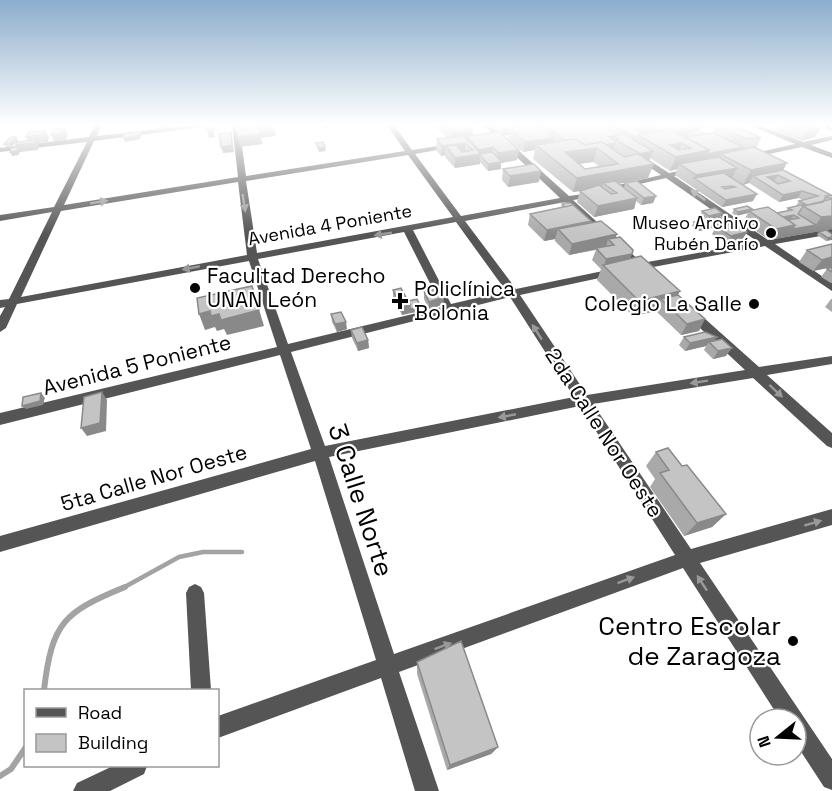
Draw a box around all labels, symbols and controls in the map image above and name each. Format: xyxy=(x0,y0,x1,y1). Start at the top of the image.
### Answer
one-way arrow xyxy=(690,189,706,201)
one-way arrow xyxy=(240,194,249,213)
one-way arrow xyxy=(90,197,109,206)
street label: Avenida 4 Poniente xyxy=(246,199,414,250)
place label: Museo Archivo Rubén Darío xyxy=(632,211,759,255)
marker: Museo Archivo Rubén Darío xyxy=(764,226,778,240)
one-way arrow xyxy=(373,230,392,239)
place label: Facultad Derecho UNAN León xyxy=(207,262,386,313)
one-way arrow xyxy=(181,263,200,272)
place label: Policlínica Bolonia xyxy=(414,275,515,326)
marker: Facultad Derecho UNAN León xyxy=(188,281,202,295)
place label: Colegio La Salle xyxy=(584,290,742,317)
marker: Policlínica Bolonia xyxy=(391,292,409,310)
marker: Colegio La Salle xyxy=(747,297,761,311)
one-way arrow xyxy=(532,324,543,340)
street label: Avenida 5 Poniente xyxy=(40,328,234,401)
street label: 2da Calle Nor Oeste xyxy=(540,343,669,523)
one-way arrow xyxy=(689,378,708,387)
one-way arrow xyxy=(768,384,783,398)
one-way arrow xyxy=(497,412,516,421)
street label: 3 Calle Norte xyxy=(320,419,402,581)
street label: 5ta Calle Nor Oeste xyxy=(58,438,250,517)
one-way arrow xyxy=(804,518,822,527)
one-way arrow xyxy=(617,575,635,585)
one-way arrow xyxy=(696,575,708,591)
place label: Centro Escolar de Zaragoza xyxy=(598,609,781,673)
marker: Centro Escolar de Zaragoza xyxy=(786,634,800,648)
one-way arrow xyxy=(434,641,452,651)
legend xyxy=(24,689,219,767)
text: Road xyxy=(78,701,122,724)
north arrow xyxy=(748,707,808,767)
text: Building xyxy=(78,731,148,754)
text: N xyxy=(753,733,776,750)

